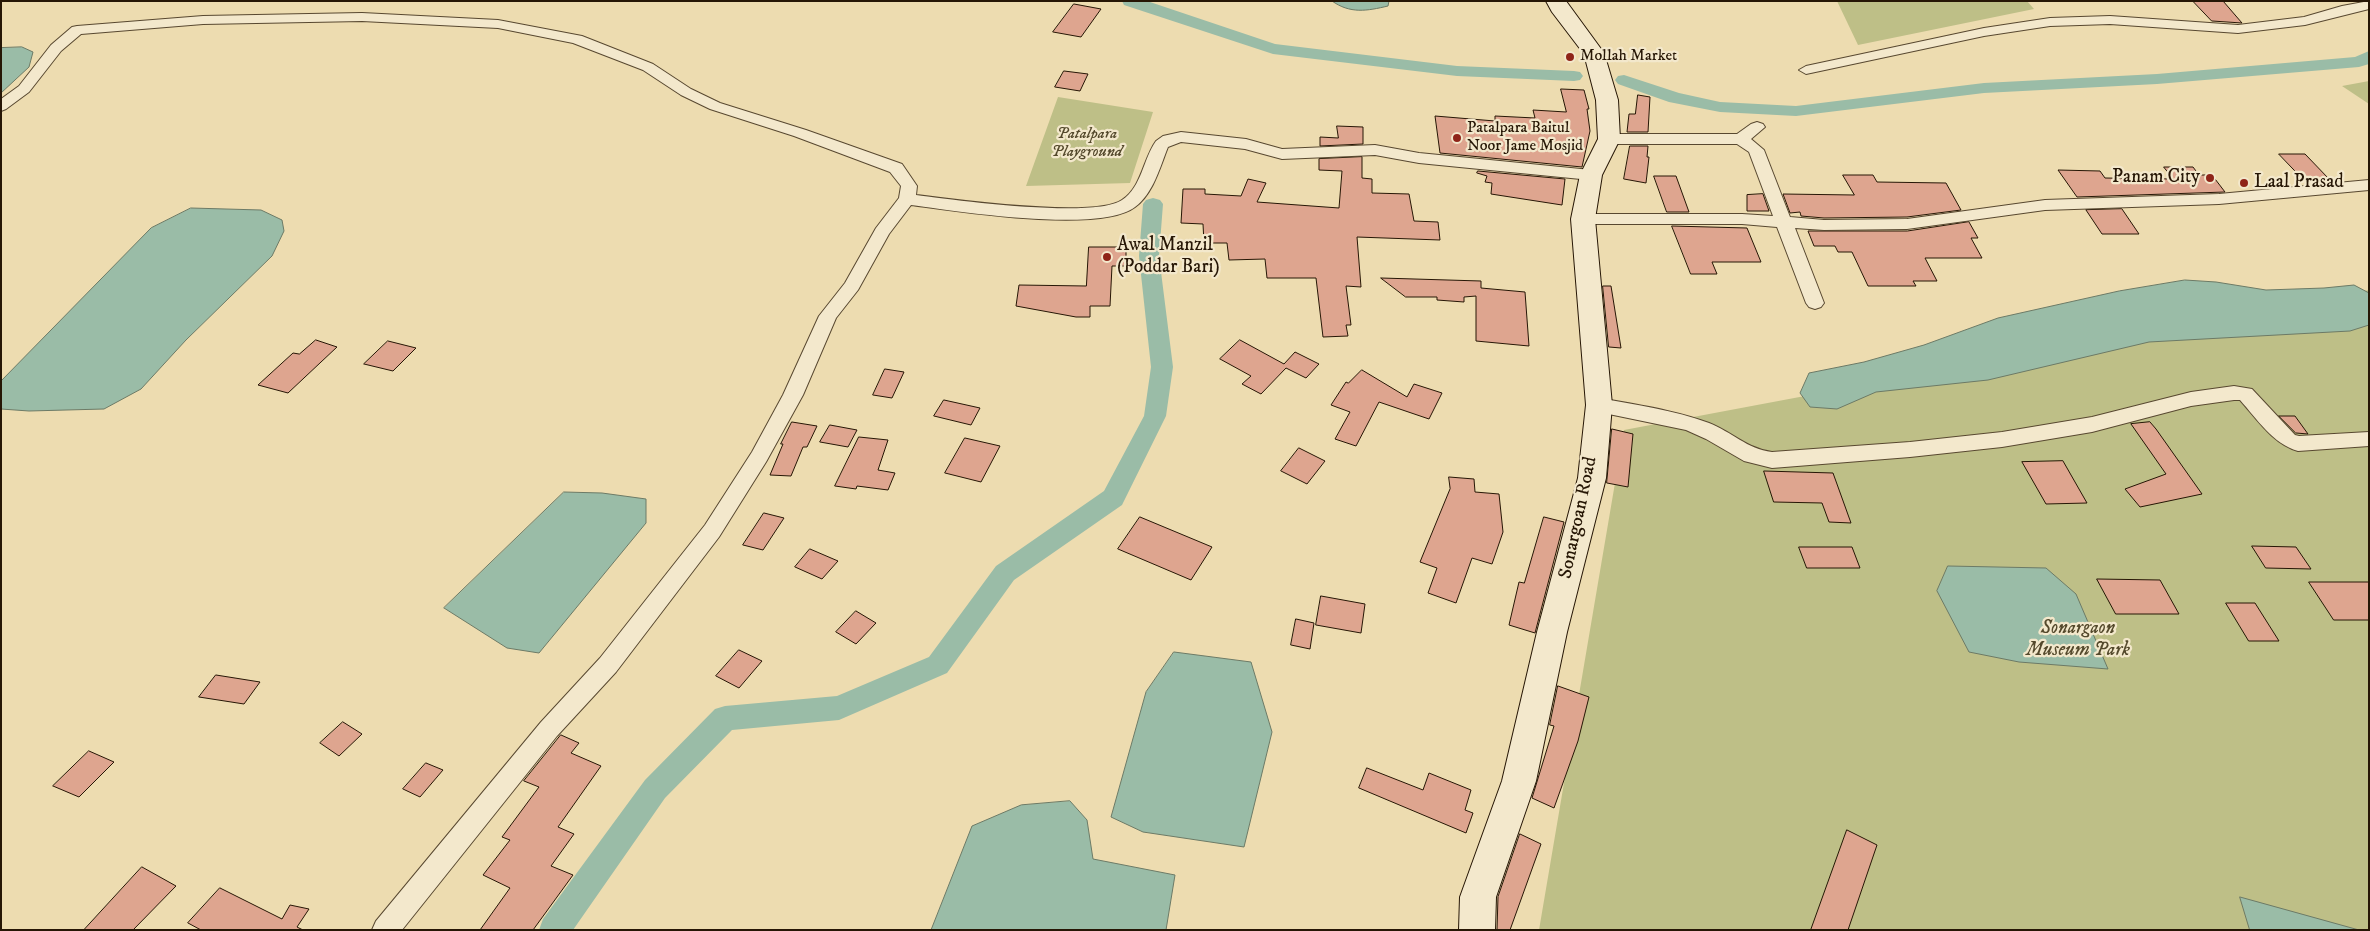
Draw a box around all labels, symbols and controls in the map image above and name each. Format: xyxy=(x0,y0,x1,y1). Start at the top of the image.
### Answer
place label: Mollah Market xyxy=(1580,47,1677,67)
marker: Mollah Market xyxy=(1564,51,1576,63)
place label: Patalpara Baitul Noor Jame Mosjid xyxy=(1467,119,1583,157)
park label: Patalpara Playground xyxy=(1052,125,1122,163)
marker: Patalpara Baitul Noor Jame Mosjid xyxy=(1451,132,1463,144)
place label: Panam City xyxy=(2112,167,2200,189)
marker: Panam City xyxy=(2204,172,2216,184)
place label: Laal Prasad xyxy=(2254,172,2344,194)
marker: Laal Prasad xyxy=(2238,177,2250,189)
place label: Awal Manzil (Poddar Bari) xyxy=(1117,235,1220,279)
marker: Awal Manzil (Poddar Bari) xyxy=(1101,251,1113,263)
street label: Sonargoan Road xyxy=(1555,455,1603,581)
park label: Sonargaon Museum Park xyxy=(2026,618,2130,662)

